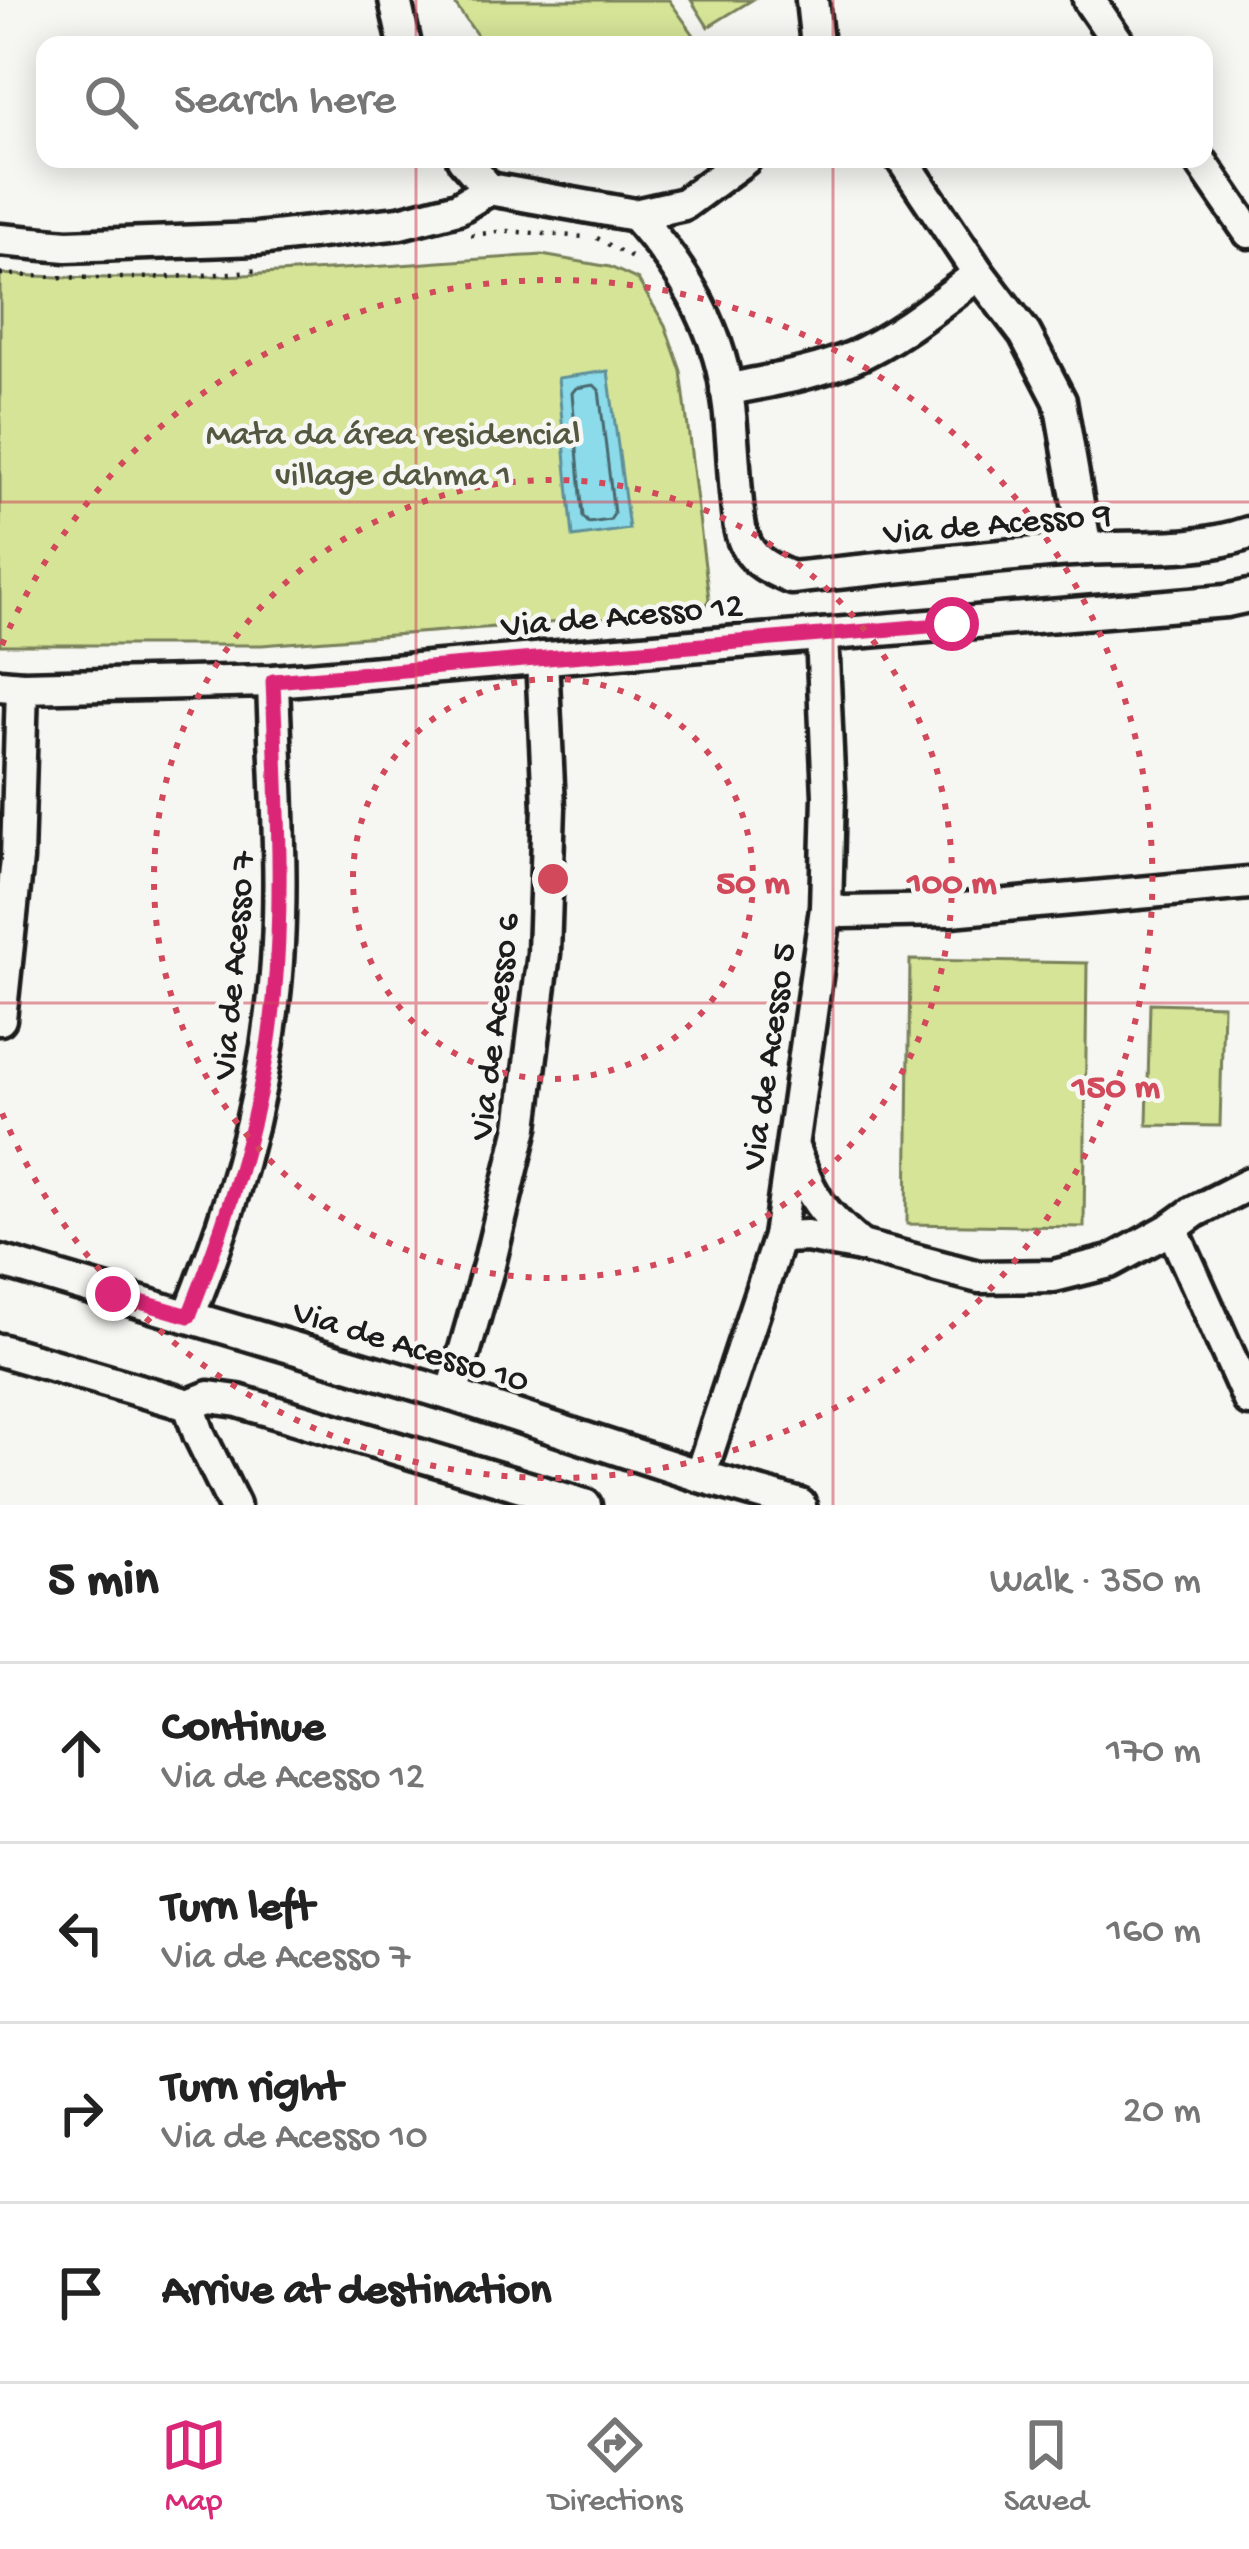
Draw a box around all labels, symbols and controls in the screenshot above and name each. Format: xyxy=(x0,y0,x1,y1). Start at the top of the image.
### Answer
search box xyxy=(36,36,1213,168)
icon: search xyxy=(78,69,144,135)
text: Search here xyxy=(174,76,396,129)
park label: Mata da área residencial village dahma 1 xyxy=(206,415,580,499)
street label: Via de Acesso 9 xyxy=(881,495,1113,558)
street label: Via de Acesso 12 xyxy=(499,586,745,651)
route start xyxy=(925,597,979,651)
street label: Via de Acesso 7 xyxy=(205,848,268,1083)
centre of rings xyxy=(532,858,574,900)
text: 50 m xyxy=(716,864,790,907)
text: 100 m xyxy=(905,864,997,907)
street label: Via de Acesso 6 xyxy=(462,910,533,1144)
street label: Via de Acesso 5 xyxy=(734,940,809,1174)
text: 150 m xyxy=(1070,1068,1160,1111)
route end xyxy=(86,1267,140,1321)
street label: Via de Acesso 10 xyxy=(286,1293,534,1406)
text: 5 min xyxy=(48,1553,158,1613)
text: Walk · 350 m xyxy=(990,1560,1201,1606)
text: Continue xyxy=(162,1703,325,1756)
icon: ahead xyxy=(48,1720,114,1786)
text: 170 m xyxy=(1106,1730,1201,1776)
text: Via de Acesso 12 xyxy=(162,1756,425,1802)
text: Turn left xyxy=(162,1883,314,1936)
icon: left xyxy=(48,1900,114,1966)
text: 160 m xyxy=(1106,1910,1201,1956)
text: Via de Acesso 7 xyxy=(162,1936,410,1982)
text: Turn right xyxy=(162,2063,342,2116)
icon: right xyxy=(48,2080,114,2146)
text: 20 m xyxy=(1123,2090,1201,2136)
text: Via de Acesso 10 xyxy=(162,2116,428,2162)
icon: arrive xyxy=(48,2260,114,2326)
text: Arrive at destination xyxy=(162,2266,551,2319)
tab: Map xyxy=(161,2412,227,2522)
tab: Directions xyxy=(548,2412,682,2522)
tab: Saved xyxy=(1004,2412,1088,2522)

